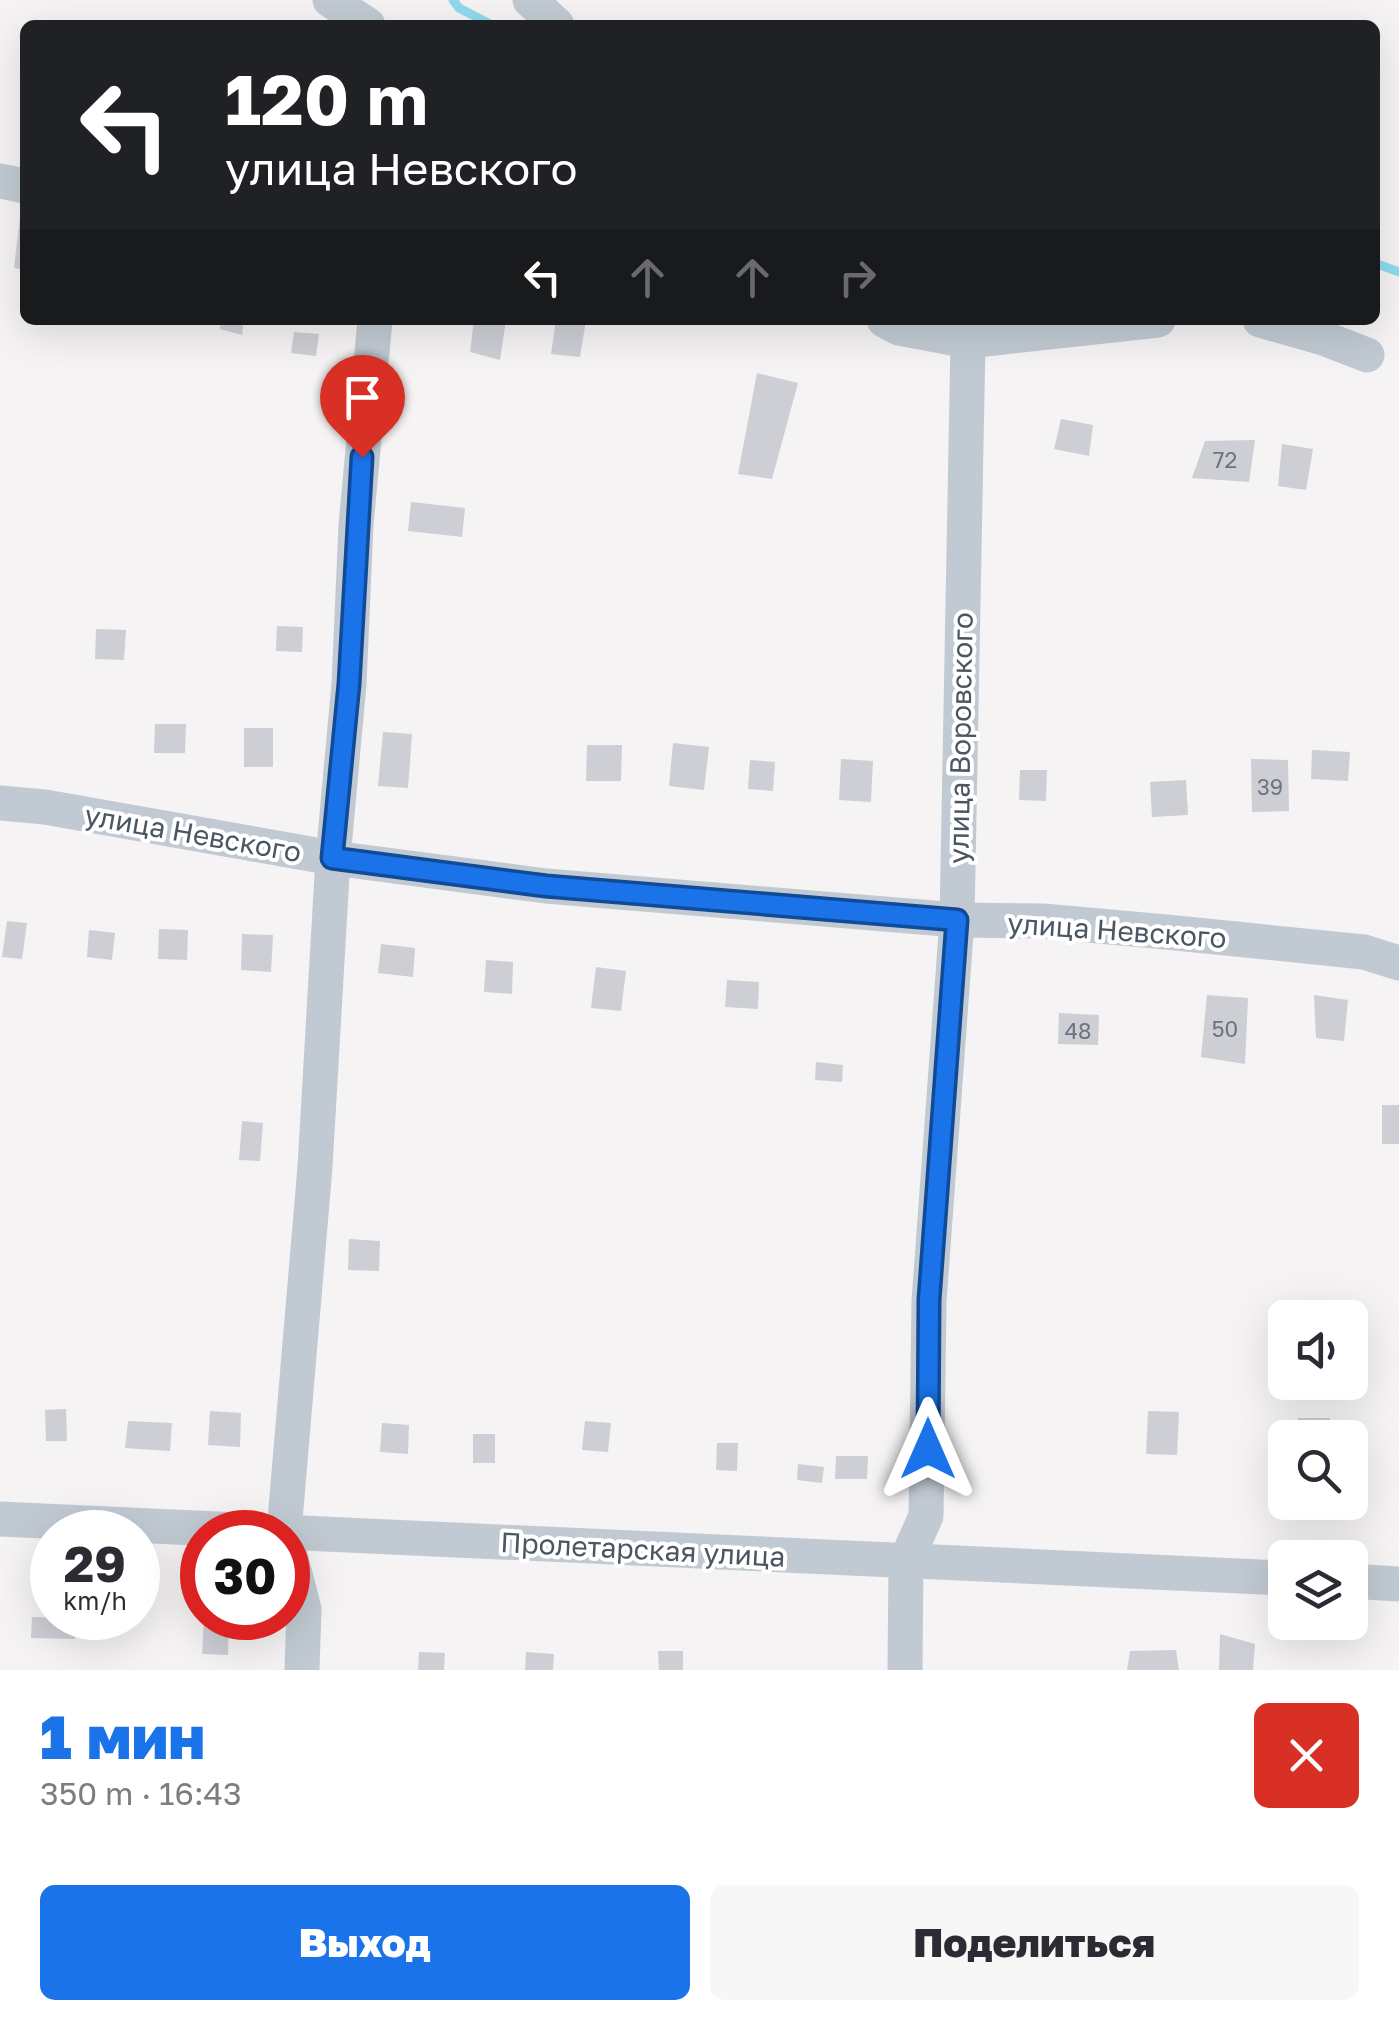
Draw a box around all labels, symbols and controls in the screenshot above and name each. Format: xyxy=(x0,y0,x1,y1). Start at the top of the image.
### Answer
text: 120 m xyxy=(225,56,428,140)
icon: left xyxy=(60,60,190,190)
text: улица Невского xyxy=(225,141,578,195)
icon: left xyxy=(515,250,570,305)
icon: ahead xyxy=(620,250,675,305)
icon: ahead xyxy=(725,250,780,305)
icon: right xyxy=(830,250,885,305)
pin xyxy=(320,355,405,458)
icon: arrive xyxy=(335,370,390,425)
house number: 72 xyxy=(1213,446,1237,473)
street label: улица Воровского xyxy=(941,612,979,864)
house number: 39 xyxy=(1257,773,1283,800)
street label: улица Невского xyxy=(82,798,304,868)
street label: улица Невского xyxy=(1006,906,1228,954)
house number: 50 xyxy=(1212,1015,1238,1042)
house number: 48 xyxy=(1065,1017,1091,1044)
map controls xyxy=(1268,1300,1368,1640)
button: sound xyxy=(1268,1300,1368,1400)
position arrow xyxy=(876,1397,980,1501)
button: search xyxy=(1268,1420,1368,1520)
speed limit sign: 30 xyxy=(180,1510,310,1640)
street label: Пролетарская улица xyxy=(500,1525,786,1573)
text: 29 xyxy=(64,1533,126,1593)
button: layers xyxy=(1268,1540,1368,1640)
text: km/h xyxy=(63,1585,127,1616)
text: 1 мин xyxy=(40,1700,205,1772)
button: close xyxy=(1254,1703,1359,1808)
text: 350 m · 16:43 xyxy=(40,1774,242,1812)
button: Выход xyxy=(40,1885,690,2000)
button: Поделиться xyxy=(710,1885,1359,2000)

